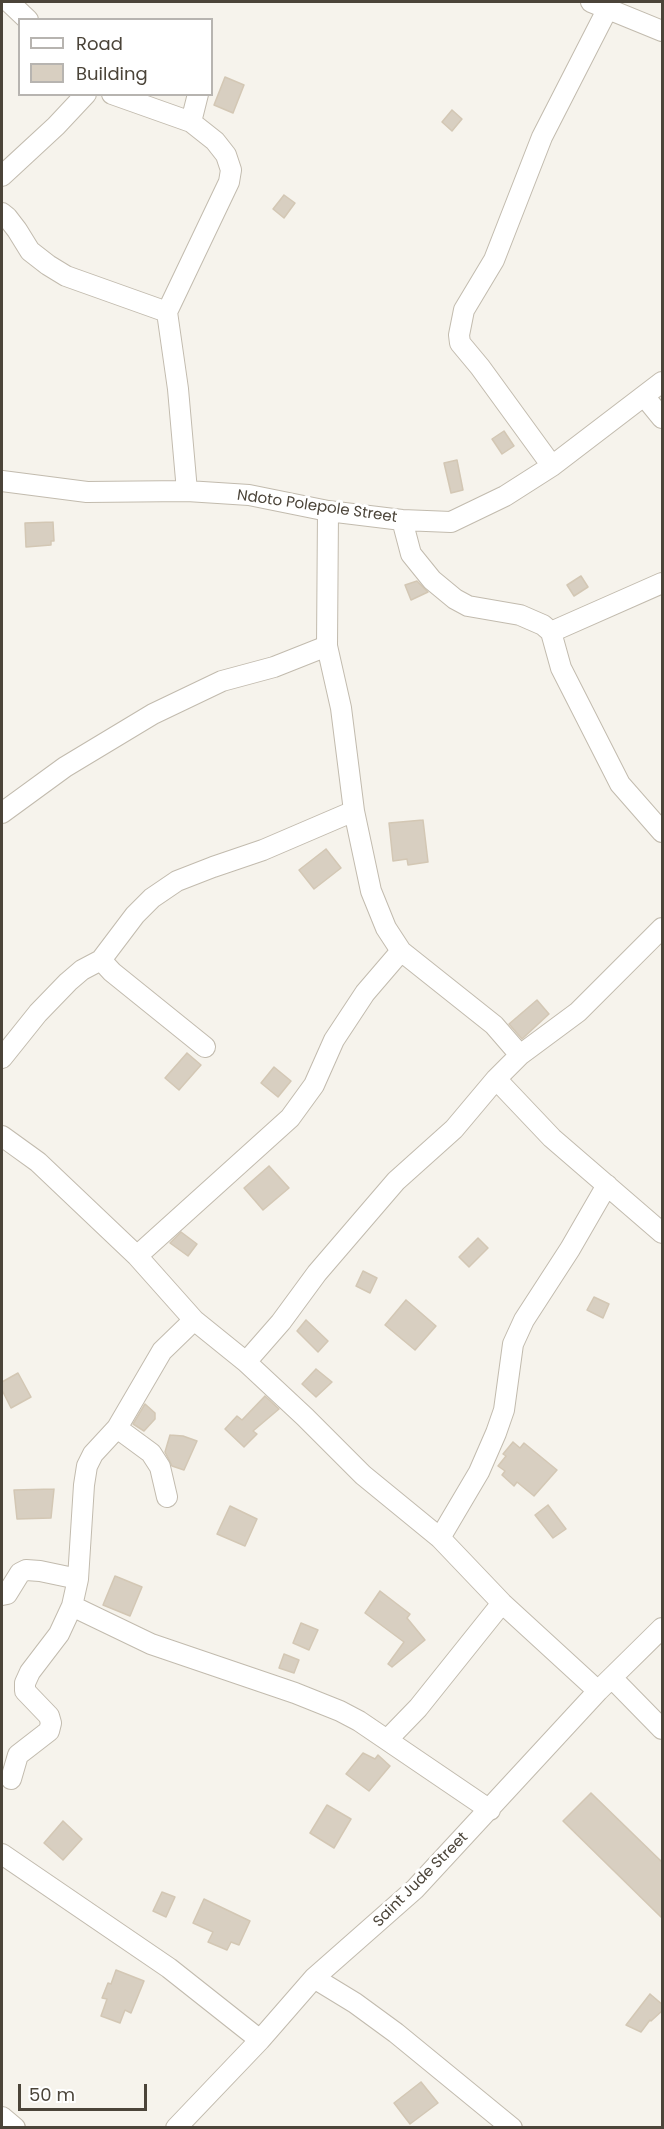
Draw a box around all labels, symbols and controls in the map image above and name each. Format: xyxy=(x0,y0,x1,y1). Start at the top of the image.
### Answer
legend xyxy=(18,18,213,96)
text: Road xyxy=(76,31,123,56)
text: Building xyxy=(76,61,148,86)
street label: Ndoto Polepole Street xyxy=(236,487,398,527)
street label: Saint Jude Street xyxy=(370,1829,472,1931)
scale bar xyxy=(21,2072,150,2110)
text: 50 m xyxy=(29,2082,75,2107)

